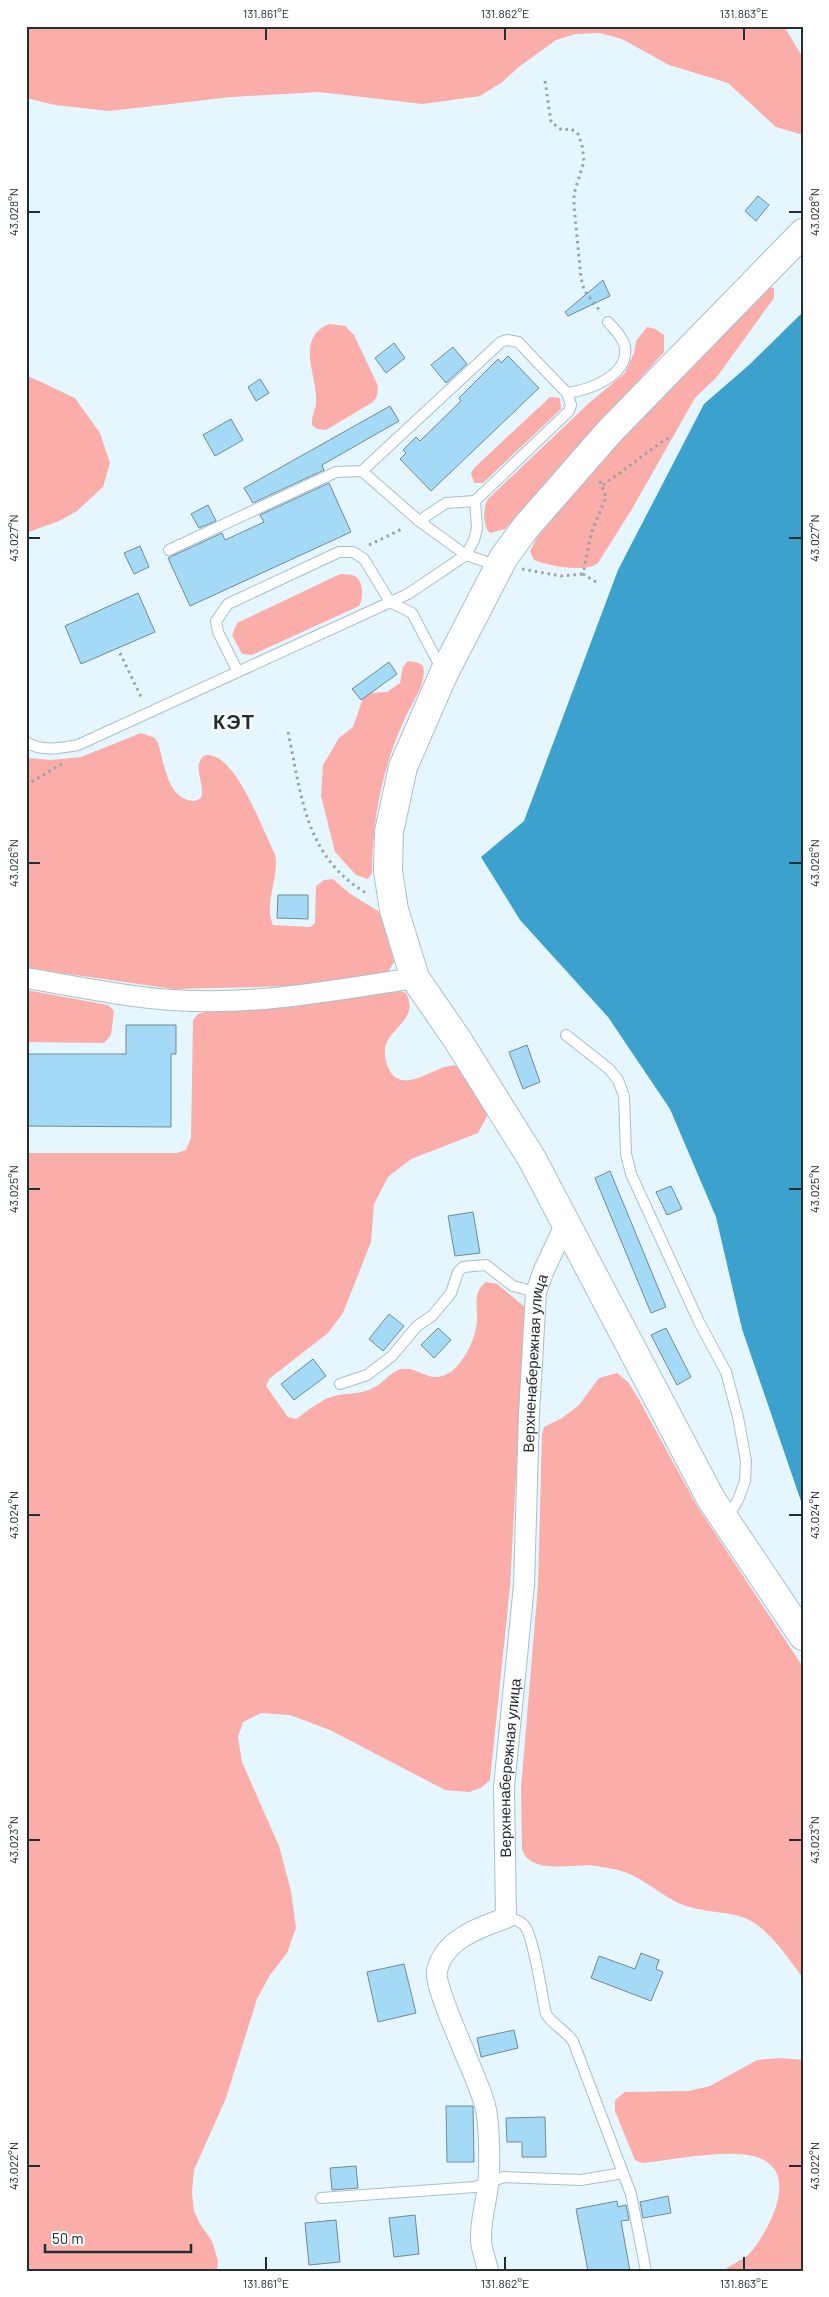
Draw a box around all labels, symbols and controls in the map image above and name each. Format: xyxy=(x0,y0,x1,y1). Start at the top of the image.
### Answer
text: 131.861°E xyxy=(243,6,289,20)
text: 131.862°E xyxy=(481,6,529,20)
text: 131.863°E xyxy=(720,6,768,20)
text: 43.028°N xyxy=(6,188,20,236)
text: 43.028°N xyxy=(807,188,821,236)
text: 43.027°N xyxy=(6,514,20,562)
text: 43.027°N xyxy=(807,514,821,562)
district label: КЭТ xyxy=(213,709,255,733)
text: 43.026°N xyxy=(6,839,20,887)
text: 43.026°N xyxy=(807,839,821,887)
text: 43.025°N xyxy=(6,1165,20,1213)
text: 43.025°N xyxy=(807,1165,821,1213)
street label: Верхненабережная улица xyxy=(519,1271,551,1453)
text: 43.024°N xyxy=(6,1491,20,1539)
text: 43.024°N xyxy=(807,1491,821,1539)
street label: Верхненабережная улица xyxy=(495,1677,524,1858)
text: 43.023°N xyxy=(6,1816,20,1864)
text: 43.023°N xyxy=(807,1816,821,1864)
text: 43.022°N xyxy=(6,2142,20,2190)
text: 43.022°N xyxy=(807,2142,821,2190)
scale bar xyxy=(45,2222,191,2254)
text: 50 m xyxy=(52,2229,84,2247)
text: 131.861°E xyxy=(243,2276,289,2290)
text: 131.862°E xyxy=(481,2276,529,2290)
text: 131.863°E xyxy=(720,2276,768,2290)

